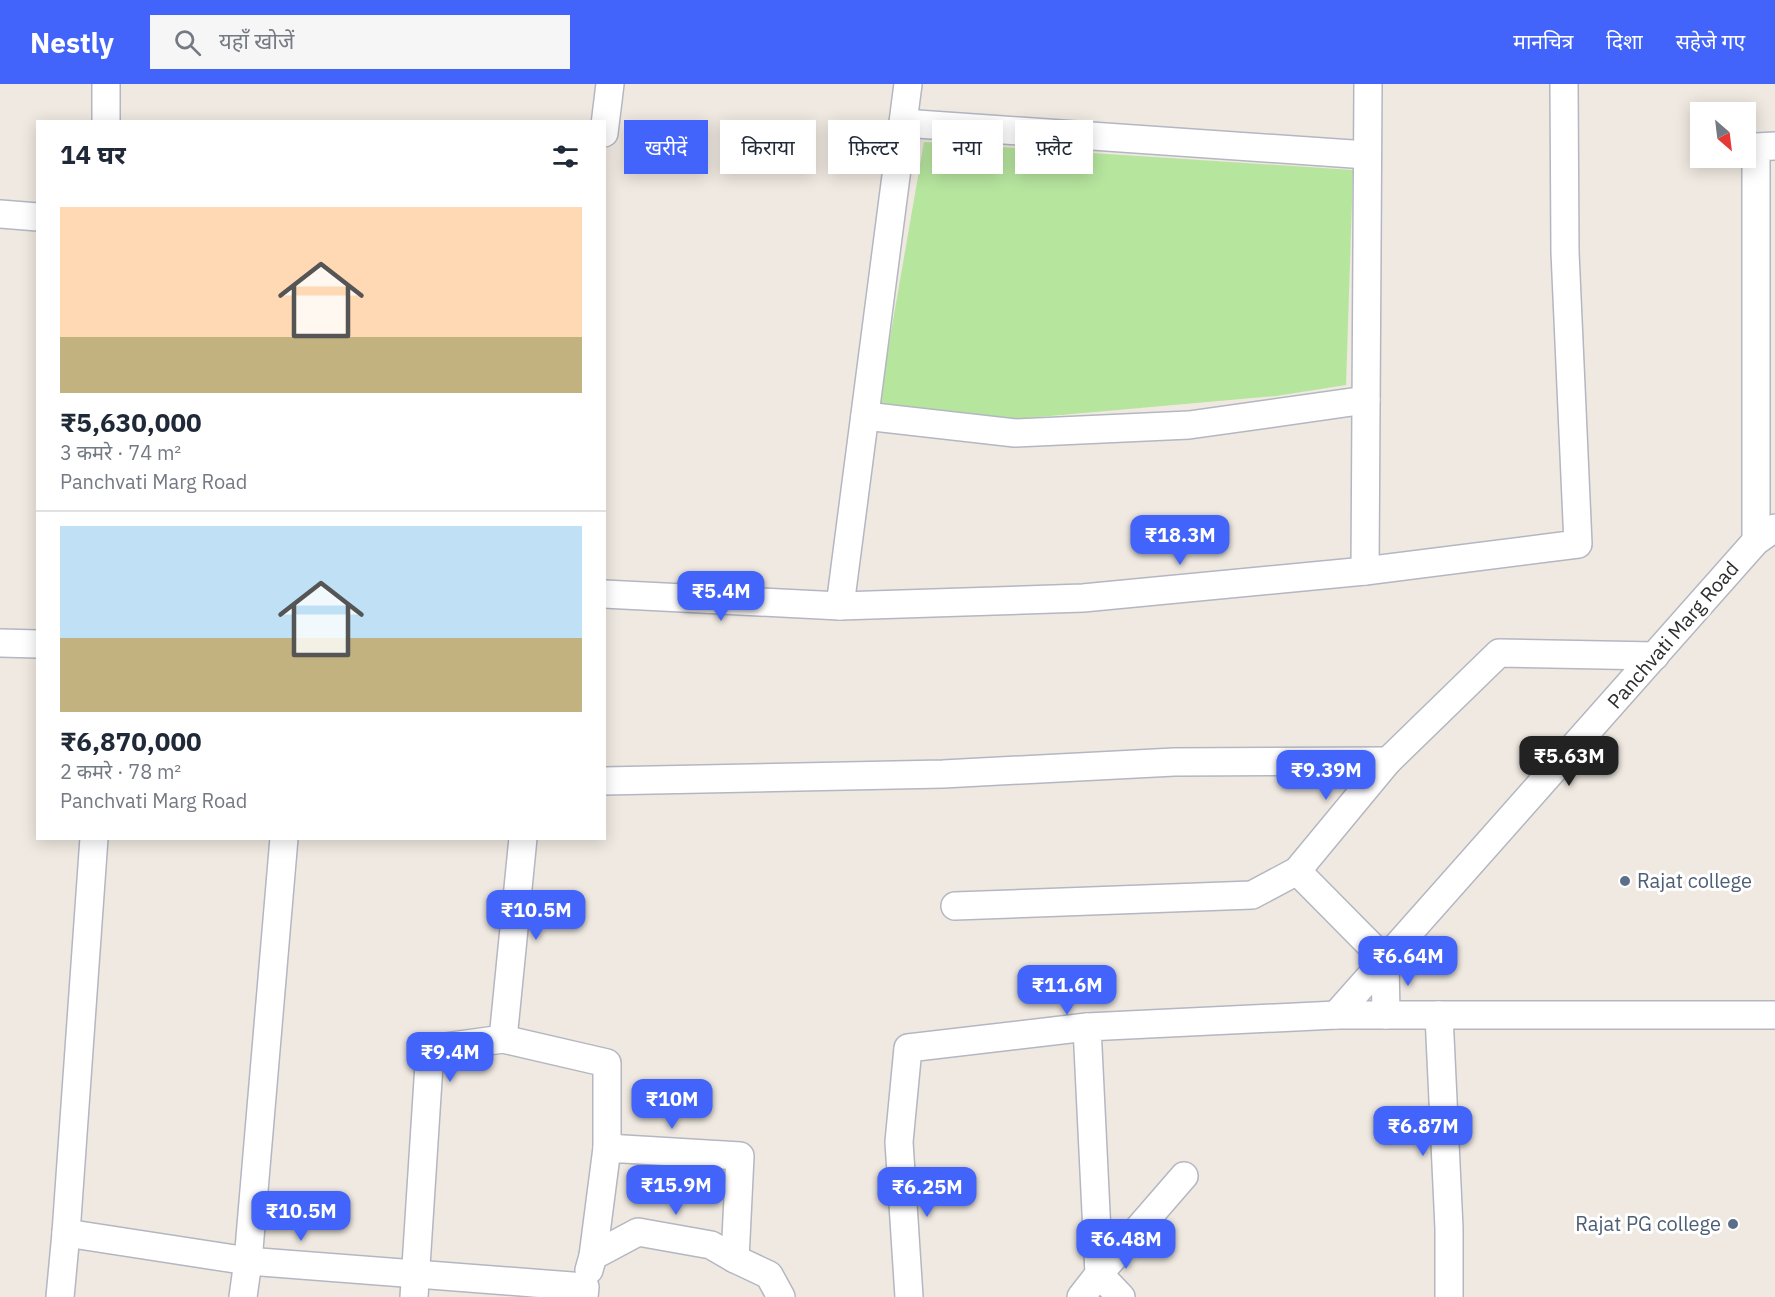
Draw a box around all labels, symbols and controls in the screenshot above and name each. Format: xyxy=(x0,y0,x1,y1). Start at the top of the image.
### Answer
search box xyxy=(150,15,570,69)
text: Nestly xyxy=(30,24,114,61)
icon: search xyxy=(171,26,204,59)
text: यहाँ खोजें xyxy=(219,26,294,55)
text: मानचित्र xyxy=(1513,27,1573,55)
text: दिशा xyxy=(1606,27,1643,55)
text: सहेजे गए xyxy=(1676,27,1745,55)
north arrow xyxy=(1690,102,1756,168)
map controls xyxy=(1690,102,1756,168)
chip: खरीदें xyxy=(624,120,708,174)
chip: किराया xyxy=(720,120,816,174)
chip: फ़िल्टर xyxy=(828,120,920,174)
chip: नया xyxy=(932,120,1003,174)
chip: फ़्लैट xyxy=(1015,120,1093,174)
text: 14 घर xyxy=(60,137,126,171)
icon: filters xyxy=(549,140,582,173)
icon: home xyxy=(267,246,375,354)
text: ₹5,630,000 xyxy=(60,405,202,439)
text: 3 कमरे · 74 m² xyxy=(60,439,181,466)
text: Panchvati Marg Road xyxy=(60,468,247,495)
pin: ₹18.3M xyxy=(1131,515,1229,566)
text: ₹18.3M xyxy=(1144,521,1216,548)
street label: Panchvati Marg Road xyxy=(1601,555,1744,714)
icon: home xyxy=(267,565,375,673)
pin: ₹5.4M xyxy=(679,571,763,622)
text: ₹5.4M xyxy=(691,577,751,604)
text: ₹6,870,000 xyxy=(60,724,202,758)
pin: ₹5.63M xyxy=(1520,736,1618,787)
text: ₹5.63M xyxy=(1533,742,1605,769)
pin: ₹9.39M xyxy=(1277,750,1375,801)
text: ₹9.39M xyxy=(1290,756,1362,783)
text: 2 कमरे · 78 m² xyxy=(60,758,181,785)
text: Panchvati Marg Road xyxy=(60,787,247,814)
place label: Rajat college xyxy=(1637,867,1752,894)
marker: Rajat college xyxy=(1618,874,1632,888)
pin: ₹10.5M xyxy=(487,890,585,941)
text: ₹10.5M xyxy=(500,896,572,923)
pin: ₹6.64M xyxy=(1359,936,1457,987)
text: ₹6.64M xyxy=(1372,942,1444,969)
pin: ₹11.6M xyxy=(1018,965,1116,1016)
text: ₹11.6M xyxy=(1031,971,1103,998)
pin: ₹9.4M xyxy=(408,1032,492,1083)
text: ₹9.4M xyxy=(420,1038,480,1065)
pin: ₹10M xyxy=(636,1079,708,1130)
text: ₹10M xyxy=(646,1085,698,1112)
pin: ₹6.87M xyxy=(1374,1106,1472,1157)
text: ₹6.87M xyxy=(1387,1112,1459,1139)
pin: ₹15.9M xyxy=(627,1165,725,1216)
pin: ₹6.25M xyxy=(878,1167,976,1218)
text: ₹15.9M xyxy=(640,1171,712,1198)
text: ₹6.25M xyxy=(891,1173,963,1200)
pin: ₹10.5M xyxy=(252,1191,350,1242)
text: ₹10.5M xyxy=(265,1197,337,1224)
place label: Rajat PG college xyxy=(1575,1210,1721,1237)
marker: Rajat PG college xyxy=(1726,1217,1740,1231)
pin: ₹6.48M xyxy=(1077,1219,1175,1270)
text: ₹6.48M xyxy=(1090,1225,1162,1252)

